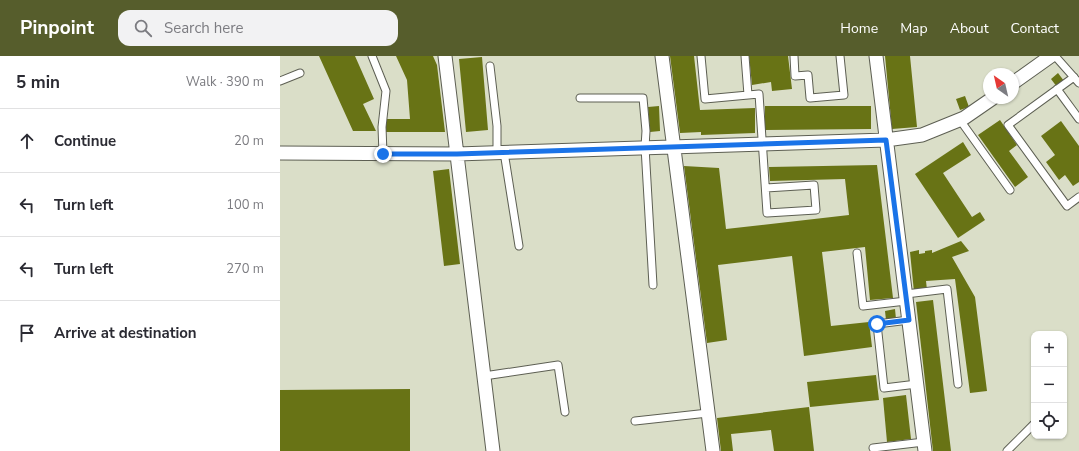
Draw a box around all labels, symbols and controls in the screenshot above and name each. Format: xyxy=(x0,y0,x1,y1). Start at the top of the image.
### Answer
search box xyxy=(118,10,398,46)
text: Pinpoint xyxy=(20,15,94,41)
icon: search xyxy=(132,17,154,39)
text: Search here xyxy=(164,18,243,38)
text: Home xyxy=(840,19,878,38)
text: Map xyxy=(900,19,928,38)
text: About xyxy=(950,19,989,38)
text: Contact xyxy=(1011,19,1059,38)
north arrow xyxy=(983,68,1019,104)
text: 5 min xyxy=(16,71,60,94)
text: Walk · 390 m xyxy=(186,73,264,91)
icon: ahead xyxy=(16,130,38,152)
text: Continue xyxy=(54,131,116,151)
text: 20 m xyxy=(234,132,264,150)
route end xyxy=(374,145,392,163)
icon: left xyxy=(16,194,38,216)
text: Turn left xyxy=(54,195,113,215)
text: 100 m xyxy=(226,196,264,214)
icon: left xyxy=(16,258,38,280)
text: Turn left xyxy=(54,259,113,279)
text: 270 m xyxy=(226,260,264,278)
route start xyxy=(868,315,886,333)
icon: arrive xyxy=(16,322,38,344)
text: Arrive at destination xyxy=(54,323,197,343)
map controls xyxy=(1031,331,1067,439)
button: + xyxy=(1031,331,1067,367)
button: − xyxy=(1031,367,1067,403)
button: locate xyxy=(1031,403,1067,439)

